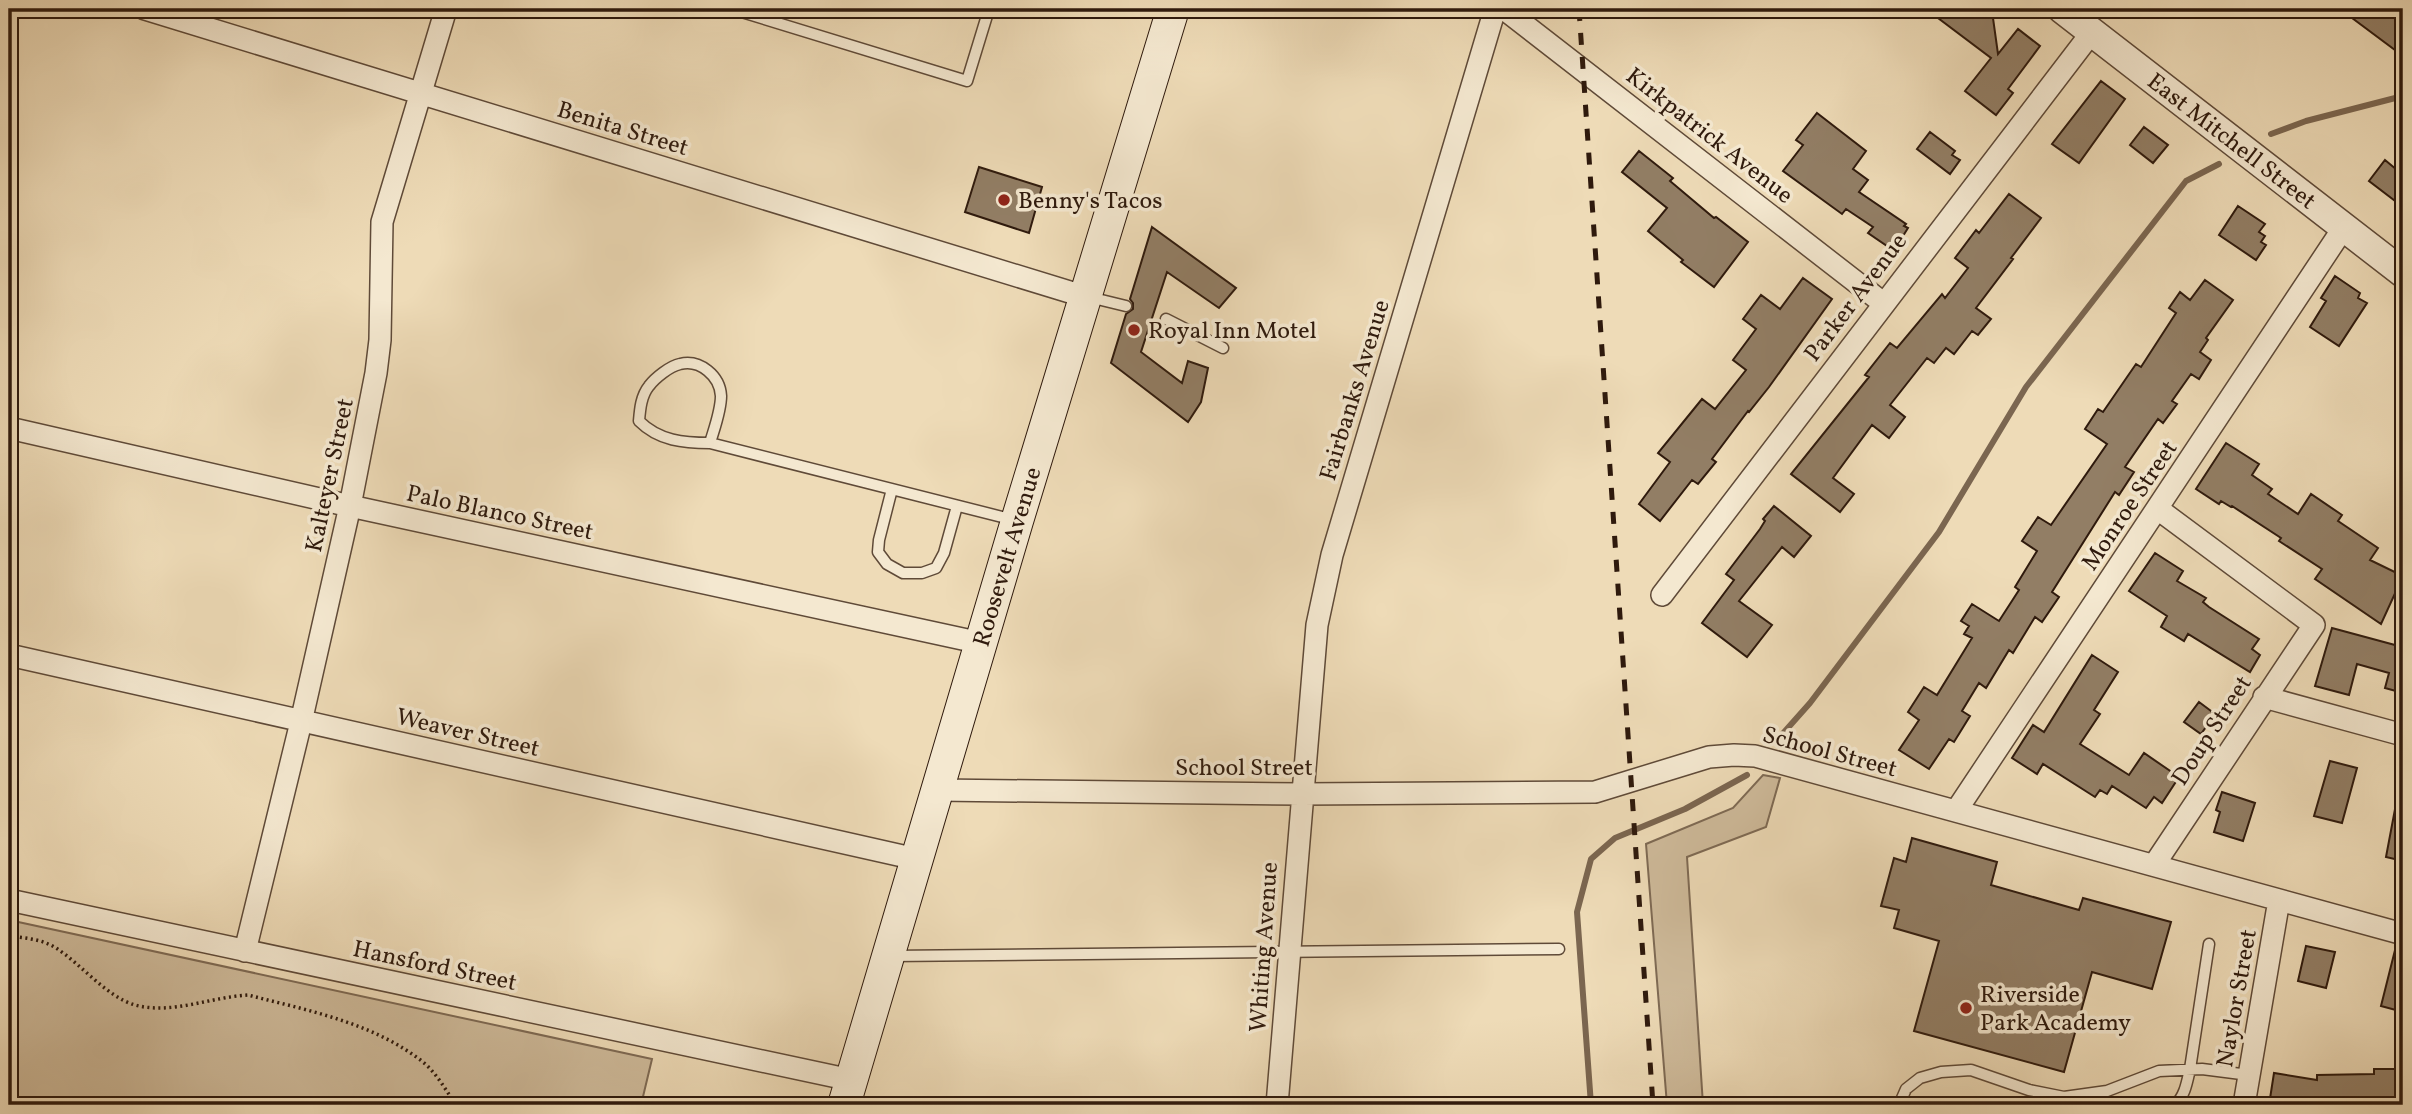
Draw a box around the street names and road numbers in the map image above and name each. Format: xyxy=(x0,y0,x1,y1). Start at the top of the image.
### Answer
street label: Kirkpatrick Avenue xyxy=(1618,60,1800,213)
street label: East Mitchell Street xyxy=(2139,66,2323,219)
street label: Benita Street xyxy=(552,94,692,166)
street label: Parker Avenue xyxy=(1797,227,1916,370)
street label: Fairbanks Avenue xyxy=(1312,296,1400,485)
street label: Kalteyer Street xyxy=(298,395,364,556)
street label: Monroe Street xyxy=(2074,434,2187,578)
street label: Roosevelt Avenue xyxy=(966,463,1051,651)
street label: Palo Blanco Street xyxy=(403,478,596,550)
street label: Doup Street xyxy=(2164,669,2261,793)
street label: Weaver Street xyxy=(392,701,543,767)
street label: School Street xyxy=(1759,719,1900,787)
street label: School Street xyxy=(1175,752,1313,786)
street label: Whiting Avenue xyxy=(1242,861,1288,1034)
street label: Naylor Street xyxy=(2209,927,2267,1070)
street label: Hansford Street xyxy=(349,933,520,1001)

